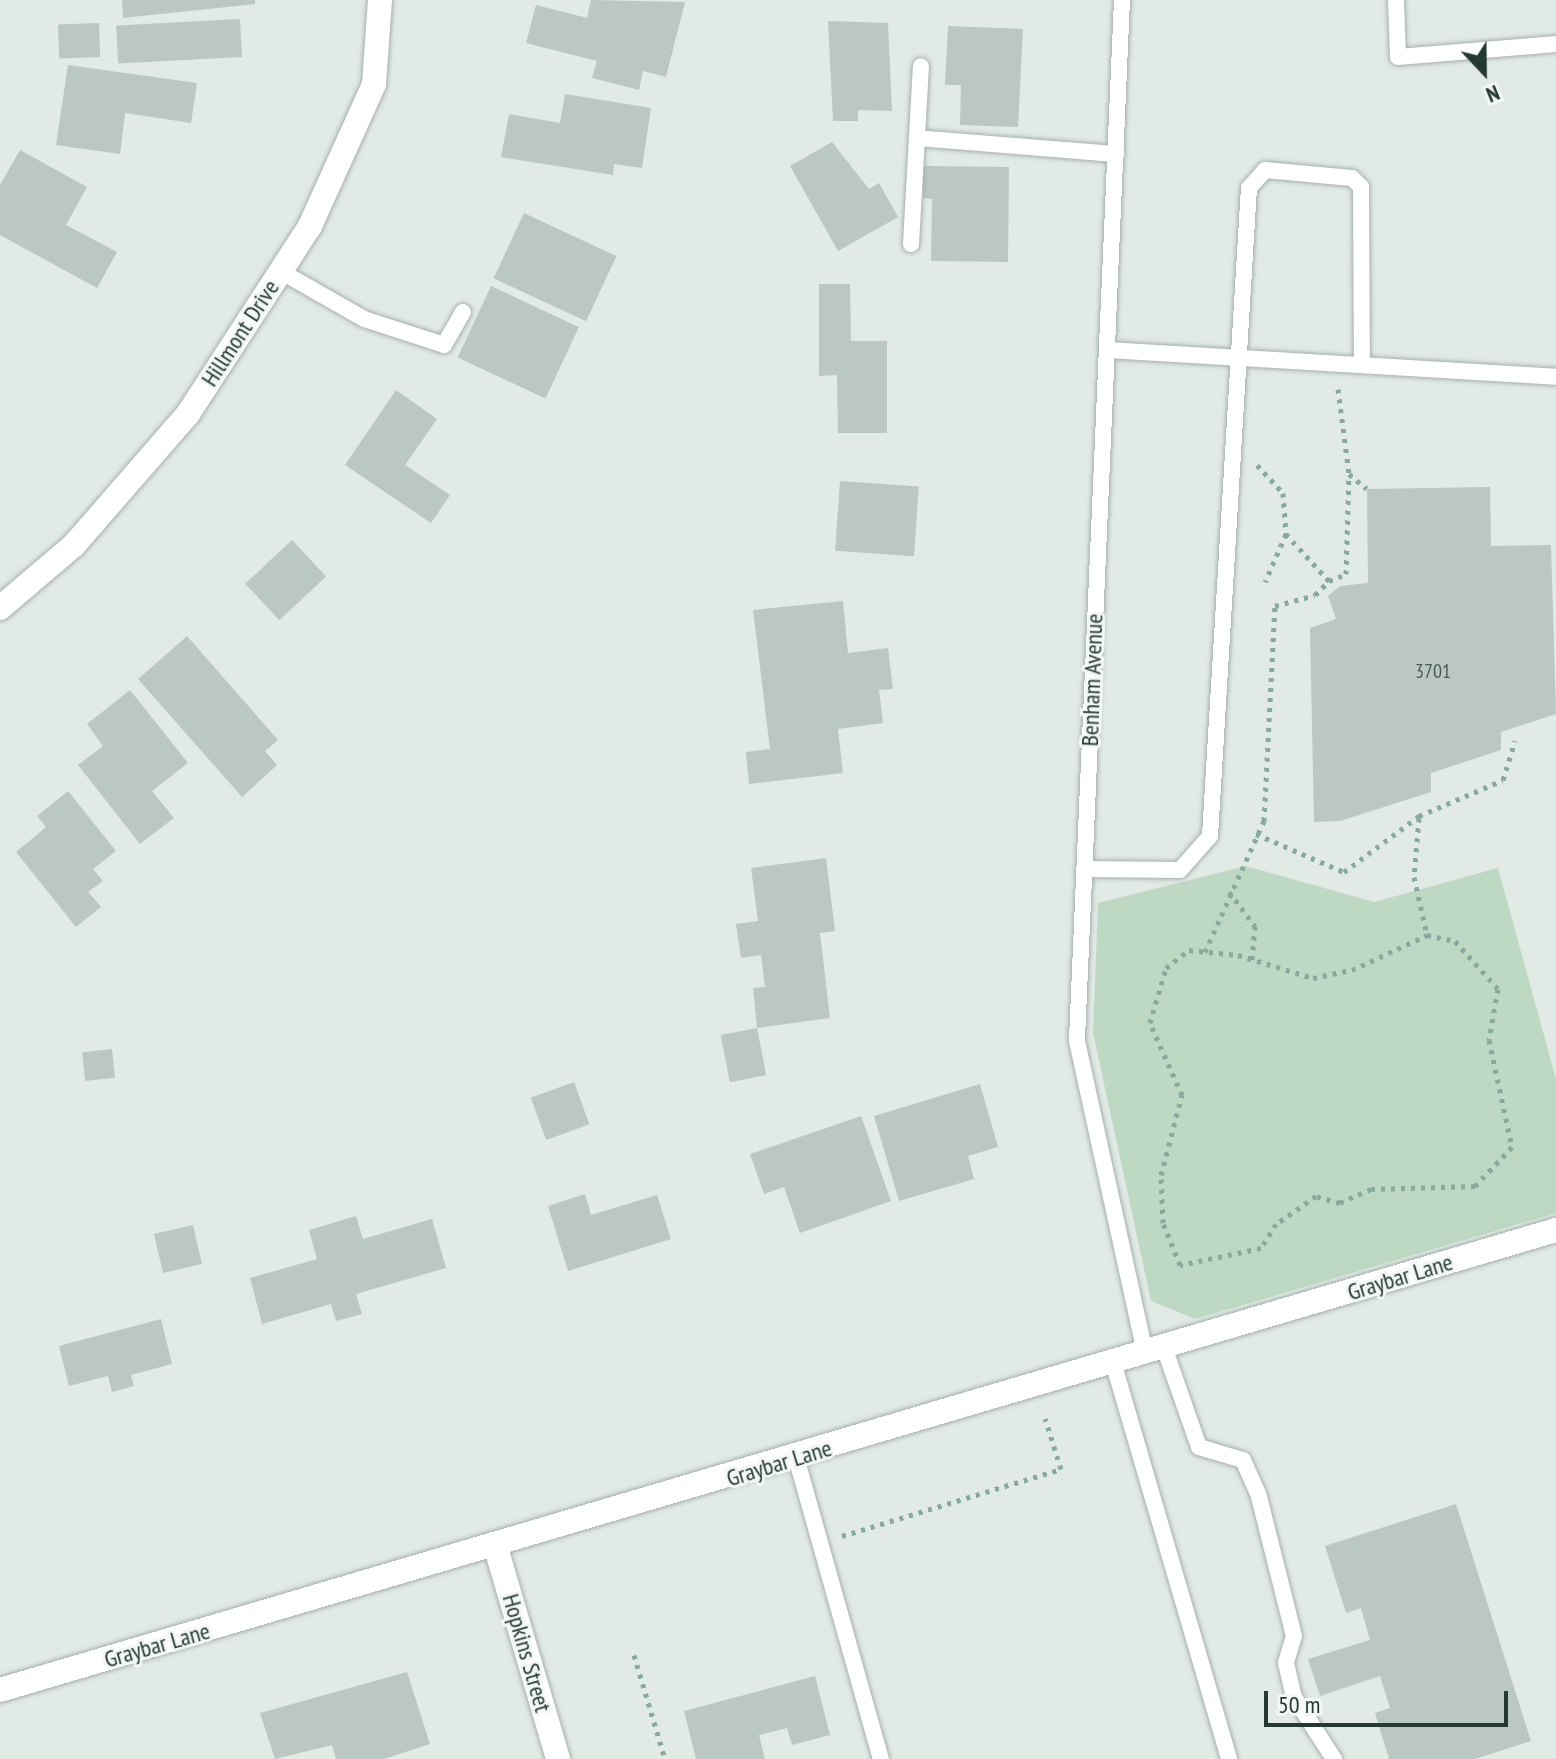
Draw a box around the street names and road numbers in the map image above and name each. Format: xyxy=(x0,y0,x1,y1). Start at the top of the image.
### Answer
street label: Hillmont Drive xyxy=(195,274,285,392)
street label: Benham Avenue xyxy=(1075,613,1109,747)
street label: Graybar Lane xyxy=(1344,1247,1456,1307)
street label: Graybar Lane xyxy=(723,1433,835,1493)
street label: Hopkins Street xyxy=(496,1591,558,1715)
street label: Graybar Lane xyxy=(101,1616,213,1674)

